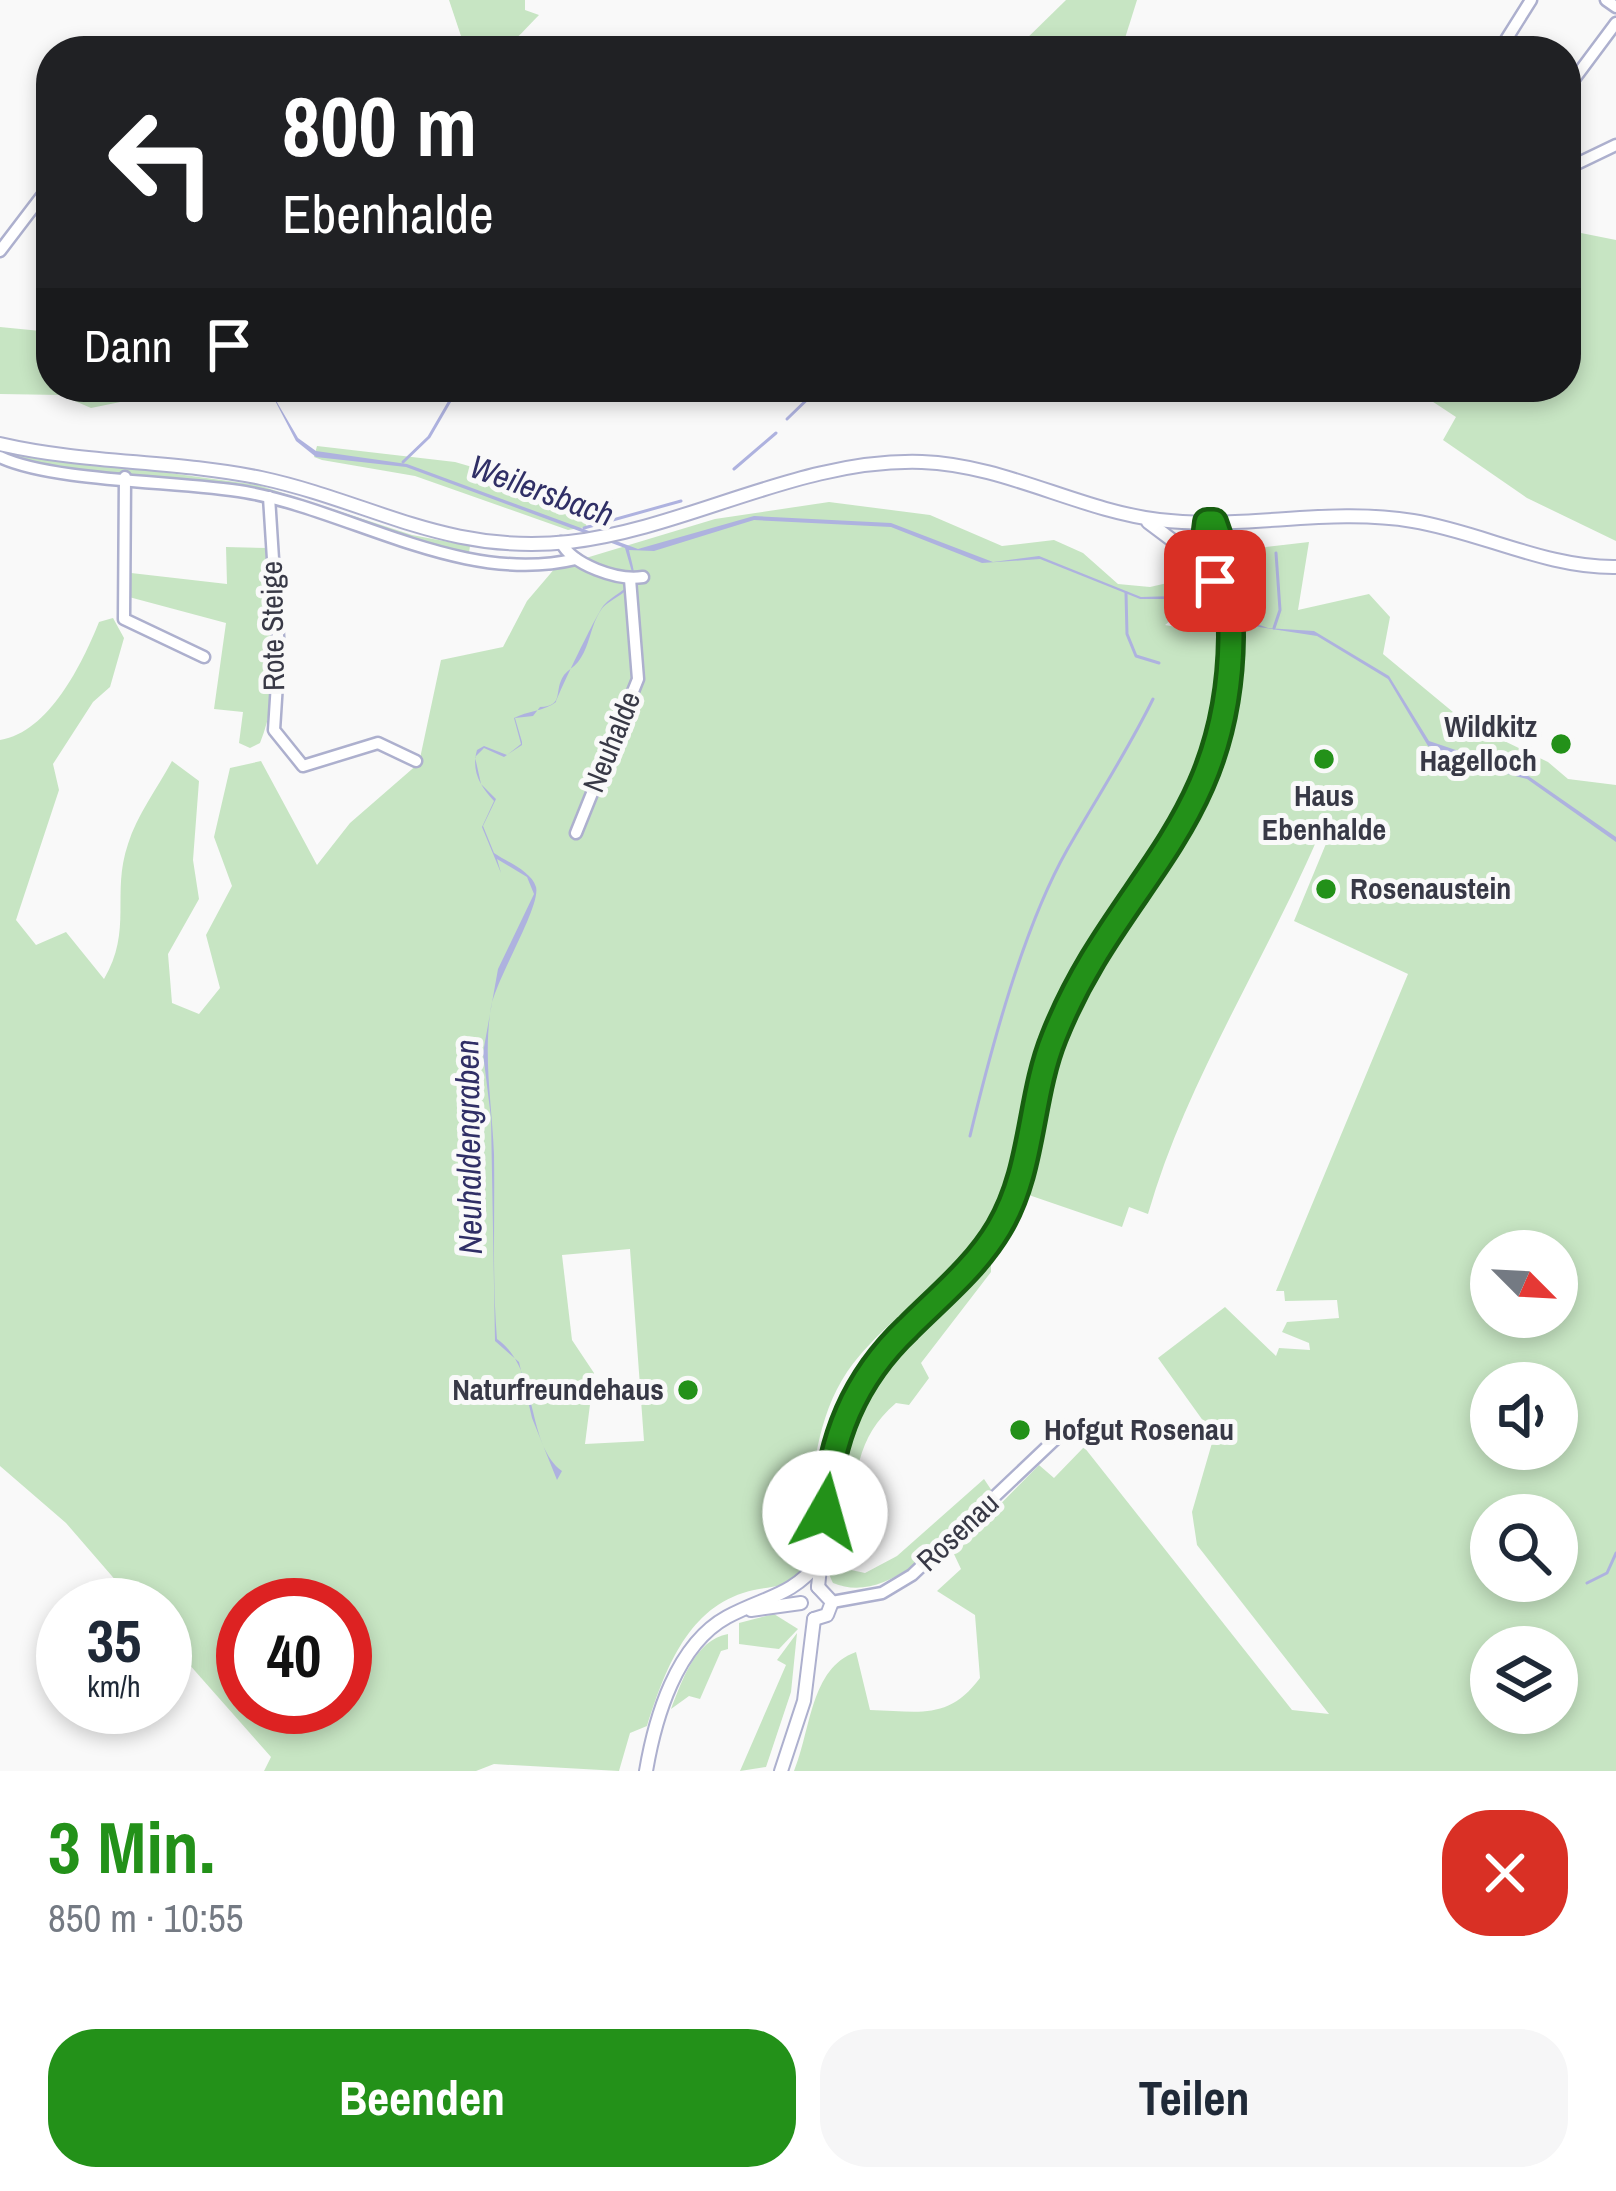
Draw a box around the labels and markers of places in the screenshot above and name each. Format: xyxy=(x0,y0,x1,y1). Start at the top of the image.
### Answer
pin xyxy=(1164,530,1266,632)
place label: Wildkitz Hagelloch xyxy=(1419,706,1537,780)
marker: Wildkitz Hagelloch xyxy=(1548,731,1574,757)
marker: Haus Ebenhalde xyxy=(1311,746,1337,772)
place label: Haus Ebenhalde xyxy=(1262,775,1386,849)
place label: Rosenaustein xyxy=(1350,868,1511,908)
marker: Rosenaustein xyxy=(1313,876,1339,902)
place label: Naturfreundehaus xyxy=(452,1369,664,1409)
marker: Naturfreundehaus xyxy=(675,1377,701,1403)
place label: Hofgut Rosenau xyxy=(1044,1409,1234,1449)
marker: Hofgut Rosenau xyxy=(1007,1417,1033,1443)

